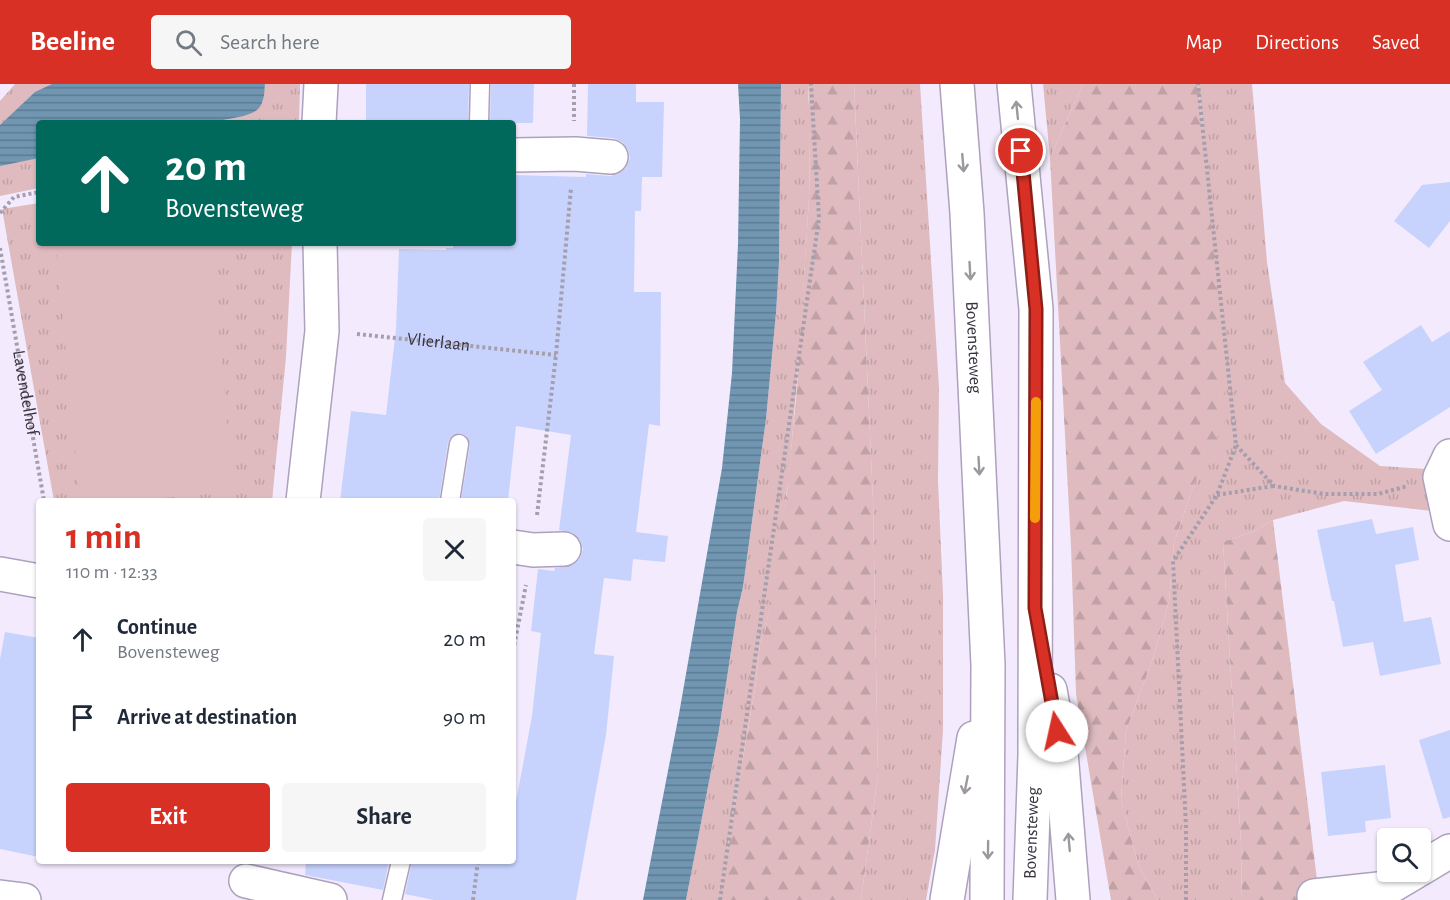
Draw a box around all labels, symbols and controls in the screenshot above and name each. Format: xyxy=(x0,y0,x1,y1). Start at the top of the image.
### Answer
search box xyxy=(151,15,571,69)
icon: search xyxy=(172,26,205,59)
text: Beeline xyxy=(30,28,115,56)
text: Search here xyxy=(220,31,320,53)
text: Map xyxy=(1186,32,1222,53)
text: Directions xyxy=(1255,32,1339,53)
text: Saved xyxy=(1372,32,1420,53)
one-way arrow xyxy=(1011,100,1022,120)
pin xyxy=(995,125,1046,176)
icon: arrive xyxy=(1004,134,1037,167)
icon: ahead xyxy=(66,144,144,222)
text: 20 m xyxy=(165,146,247,188)
one-way arrow xyxy=(958,153,969,173)
text: Bovensteweg xyxy=(165,195,303,222)
one-way arrow xyxy=(964,261,976,281)
street label: Bovensteweg xyxy=(962,301,984,394)
street label: Vlierlaan xyxy=(406,330,471,355)
street label: Lavendelhof xyxy=(9,349,42,438)
one-way arrow xyxy=(973,455,984,475)
button: close xyxy=(423,518,486,581)
text: 1 min xyxy=(66,519,142,555)
text: 110 m · 12:33 xyxy=(66,562,158,582)
text: Continue xyxy=(117,616,197,638)
icon: ahead xyxy=(66,623,99,656)
text: 20 m xyxy=(443,628,486,650)
text: Bovensteweg xyxy=(117,642,219,662)
position arrow xyxy=(1025,699,1089,763)
icon: arrive xyxy=(66,701,99,734)
text: Arrive at destination xyxy=(117,706,297,728)
text: 90 m xyxy=(443,706,486,728)
one-way arrow xyxy=(960,774,971,794)
button: Exit xyxy=(66,783,270,852)
button: Share xyxy=(282,783,486,852)
street label: Bovensteweg xyxy=(1021,786,1043,879)
map controls xyxy=(1377,828,1431,882)
button: search xyxy=(1377,828,1431,882)
one-way arrow xyxy=(1063,832,1074,852)
one-way arrow xyxy=(982,839,994,859)

